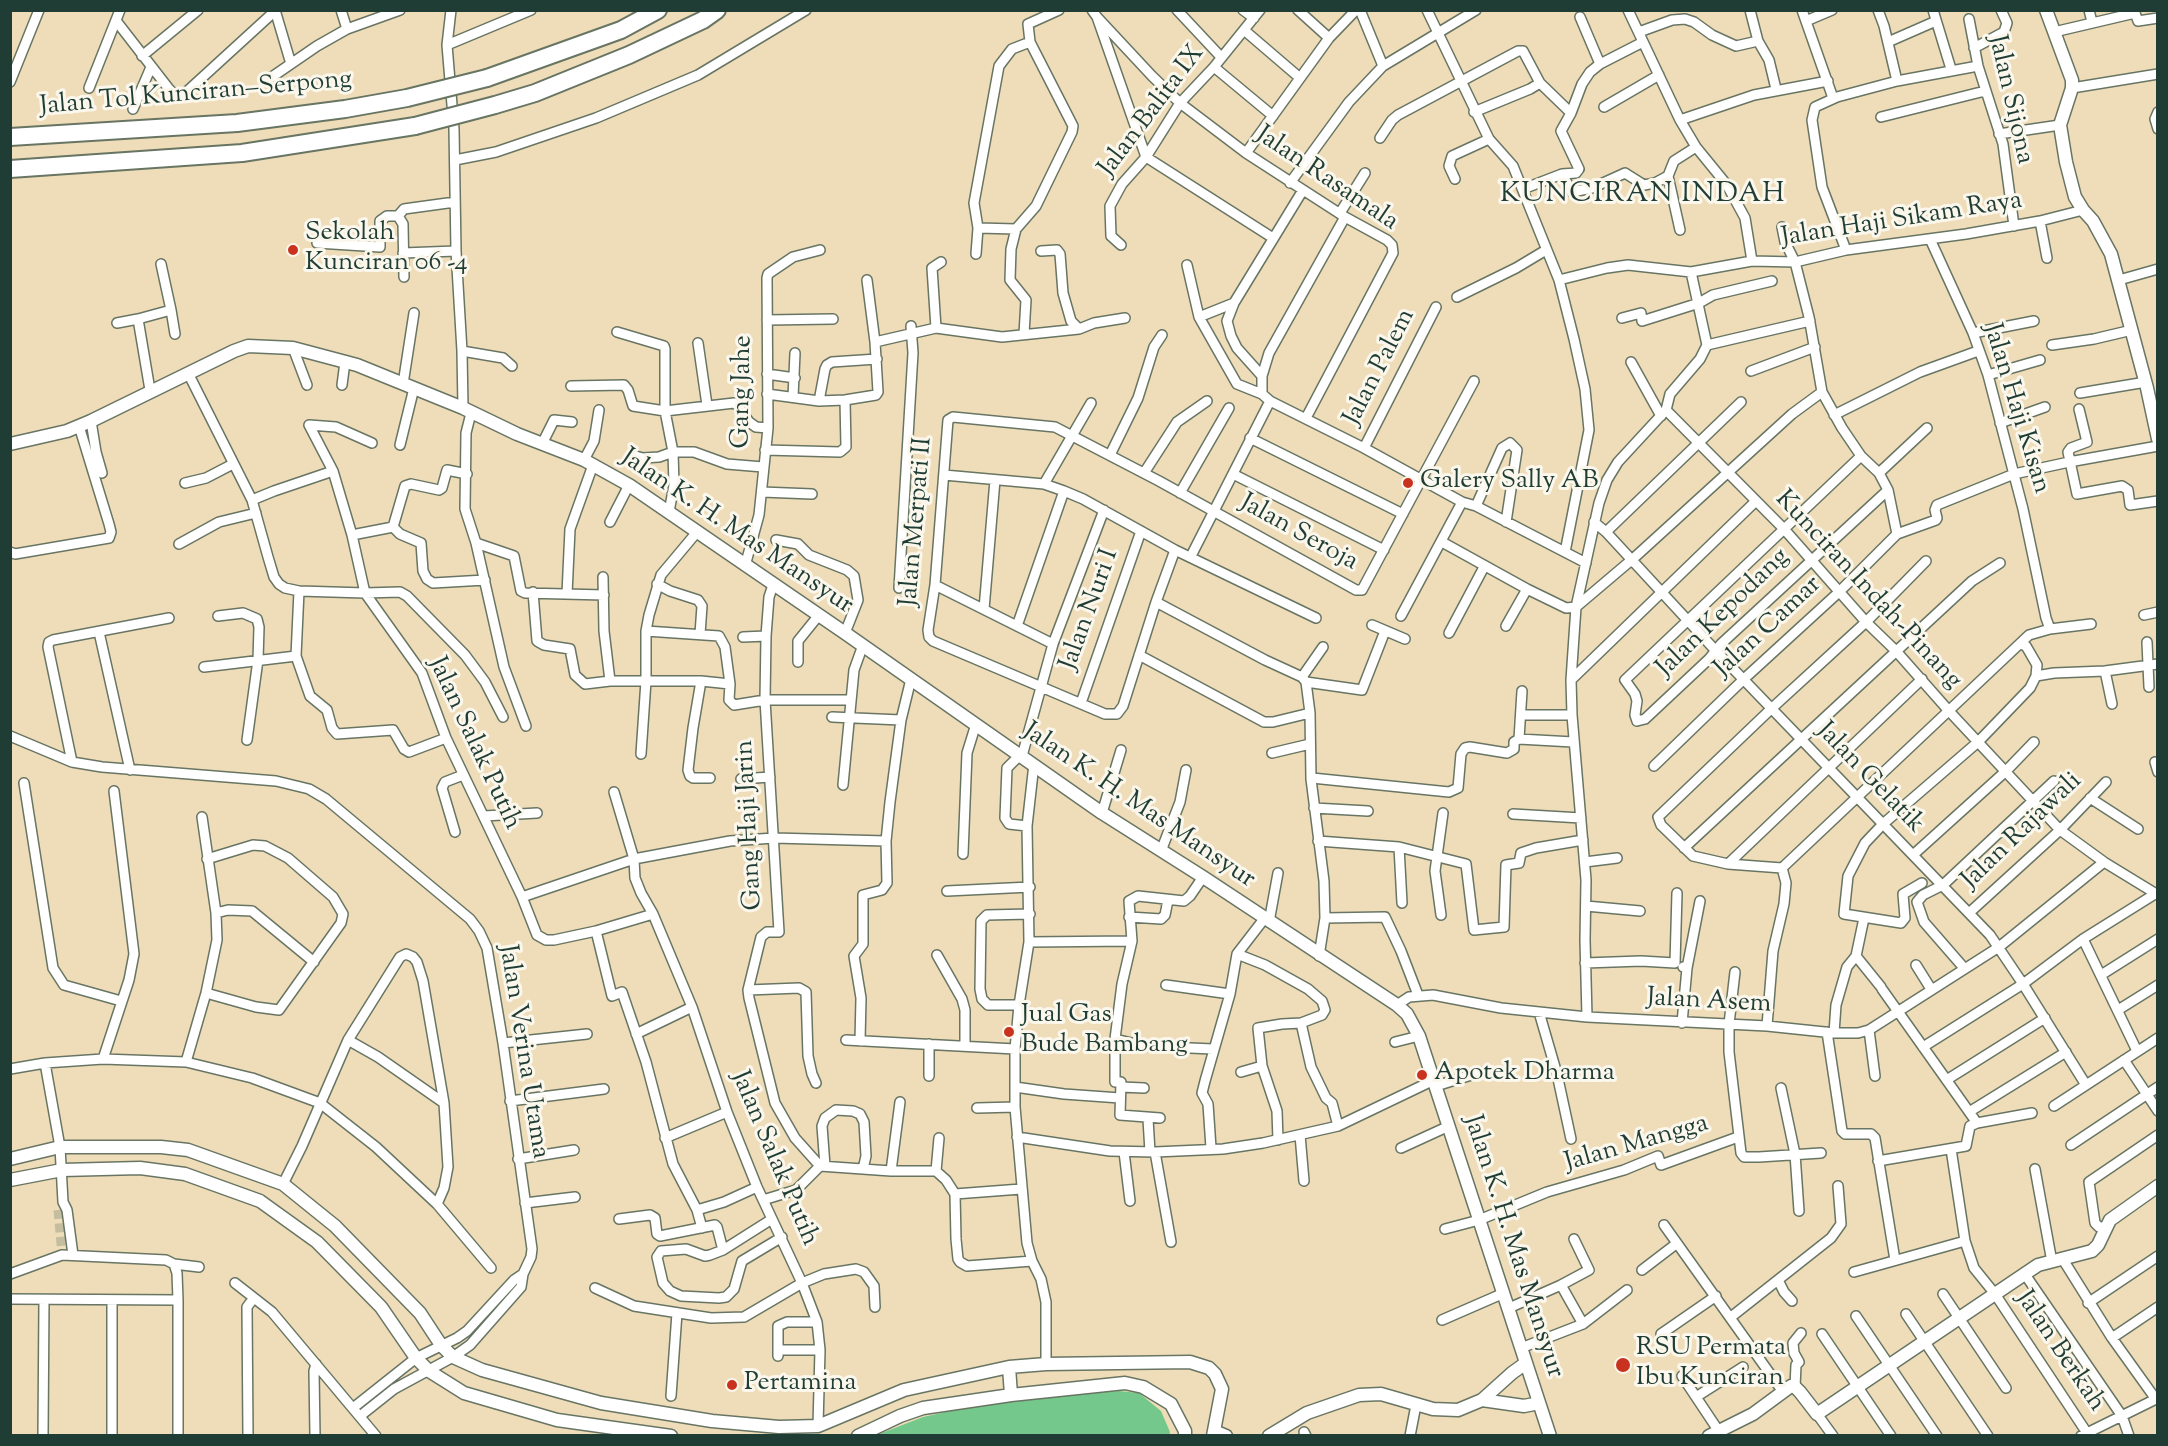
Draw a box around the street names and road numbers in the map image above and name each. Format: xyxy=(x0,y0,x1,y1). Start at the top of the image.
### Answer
street label: Jalan Sijona xyxy=(1979,33,2039,167)
street label: Jalan Balita IX xyxy=(1093,40,1213,184)
street label: Jalan Tol Kunciran–Serpong xyxy=(39,66,353,124)
street label: Jalan Rasamala xyxy=(1249,121,1403,239)
street label: Jalan Haji Sikam Raya xyxy=(1779,187,2025,255)
street label: Jalan Palem xyxy=(1338,305,1424,431)
street label: Jalan Haji Kisan xyxy=(1974,320,2056,498)
street label: Gang Jahe xyxy=(727,335,761,449)
street label: Jalan Merpati II xyxy=(895,436,941,608)
street label: Jalan K. H. Mas Mansyur xyxy=(614,443,858,623)
street label: Kunciran Indah-Pinang xyxy=(1767,485,1967,697)
street label: Jalan Seroja xyxy=(1233,489,1363,579)
street label: Jalan Kepodang xyxy=(1651,543,1797,685)
street label: Jalan Nuri I xyxy=(1055,545,1127,675)
street label: Jalan Camar xyxy=(1709,571,1829,685)
street label: Jalan Salak Putih xyxy=(419,653,527,835)
street label: Jalan K. H. Mas Mansyur xyxy=(1016,717,1260,897)
street label: Jalan Gelatik xyxy=(1808,717,1930,841)
street label: Gang Haji Jarin xyxy=(731,739,771,911)
street label: Jalan Rajawali xyxy=(1956,767,2090,897)
street label: Jalan Verina Utama xyxy=(490,943,554,1161)
street label: Jalan Asem xyxy=(1646,984,1772,1022)
street label: Jalan Salak Putih xyxy=(722,1067,824,1251)
street label: Jalan Mangga xyxy=(1562,1110,1712,1180)
street label: Jalan K. H. Mas Mansyur xyxy=(1455,1112,1569,1382)
street label: Jalan Berkah xyxy=(2007,1286,2111,1418)

